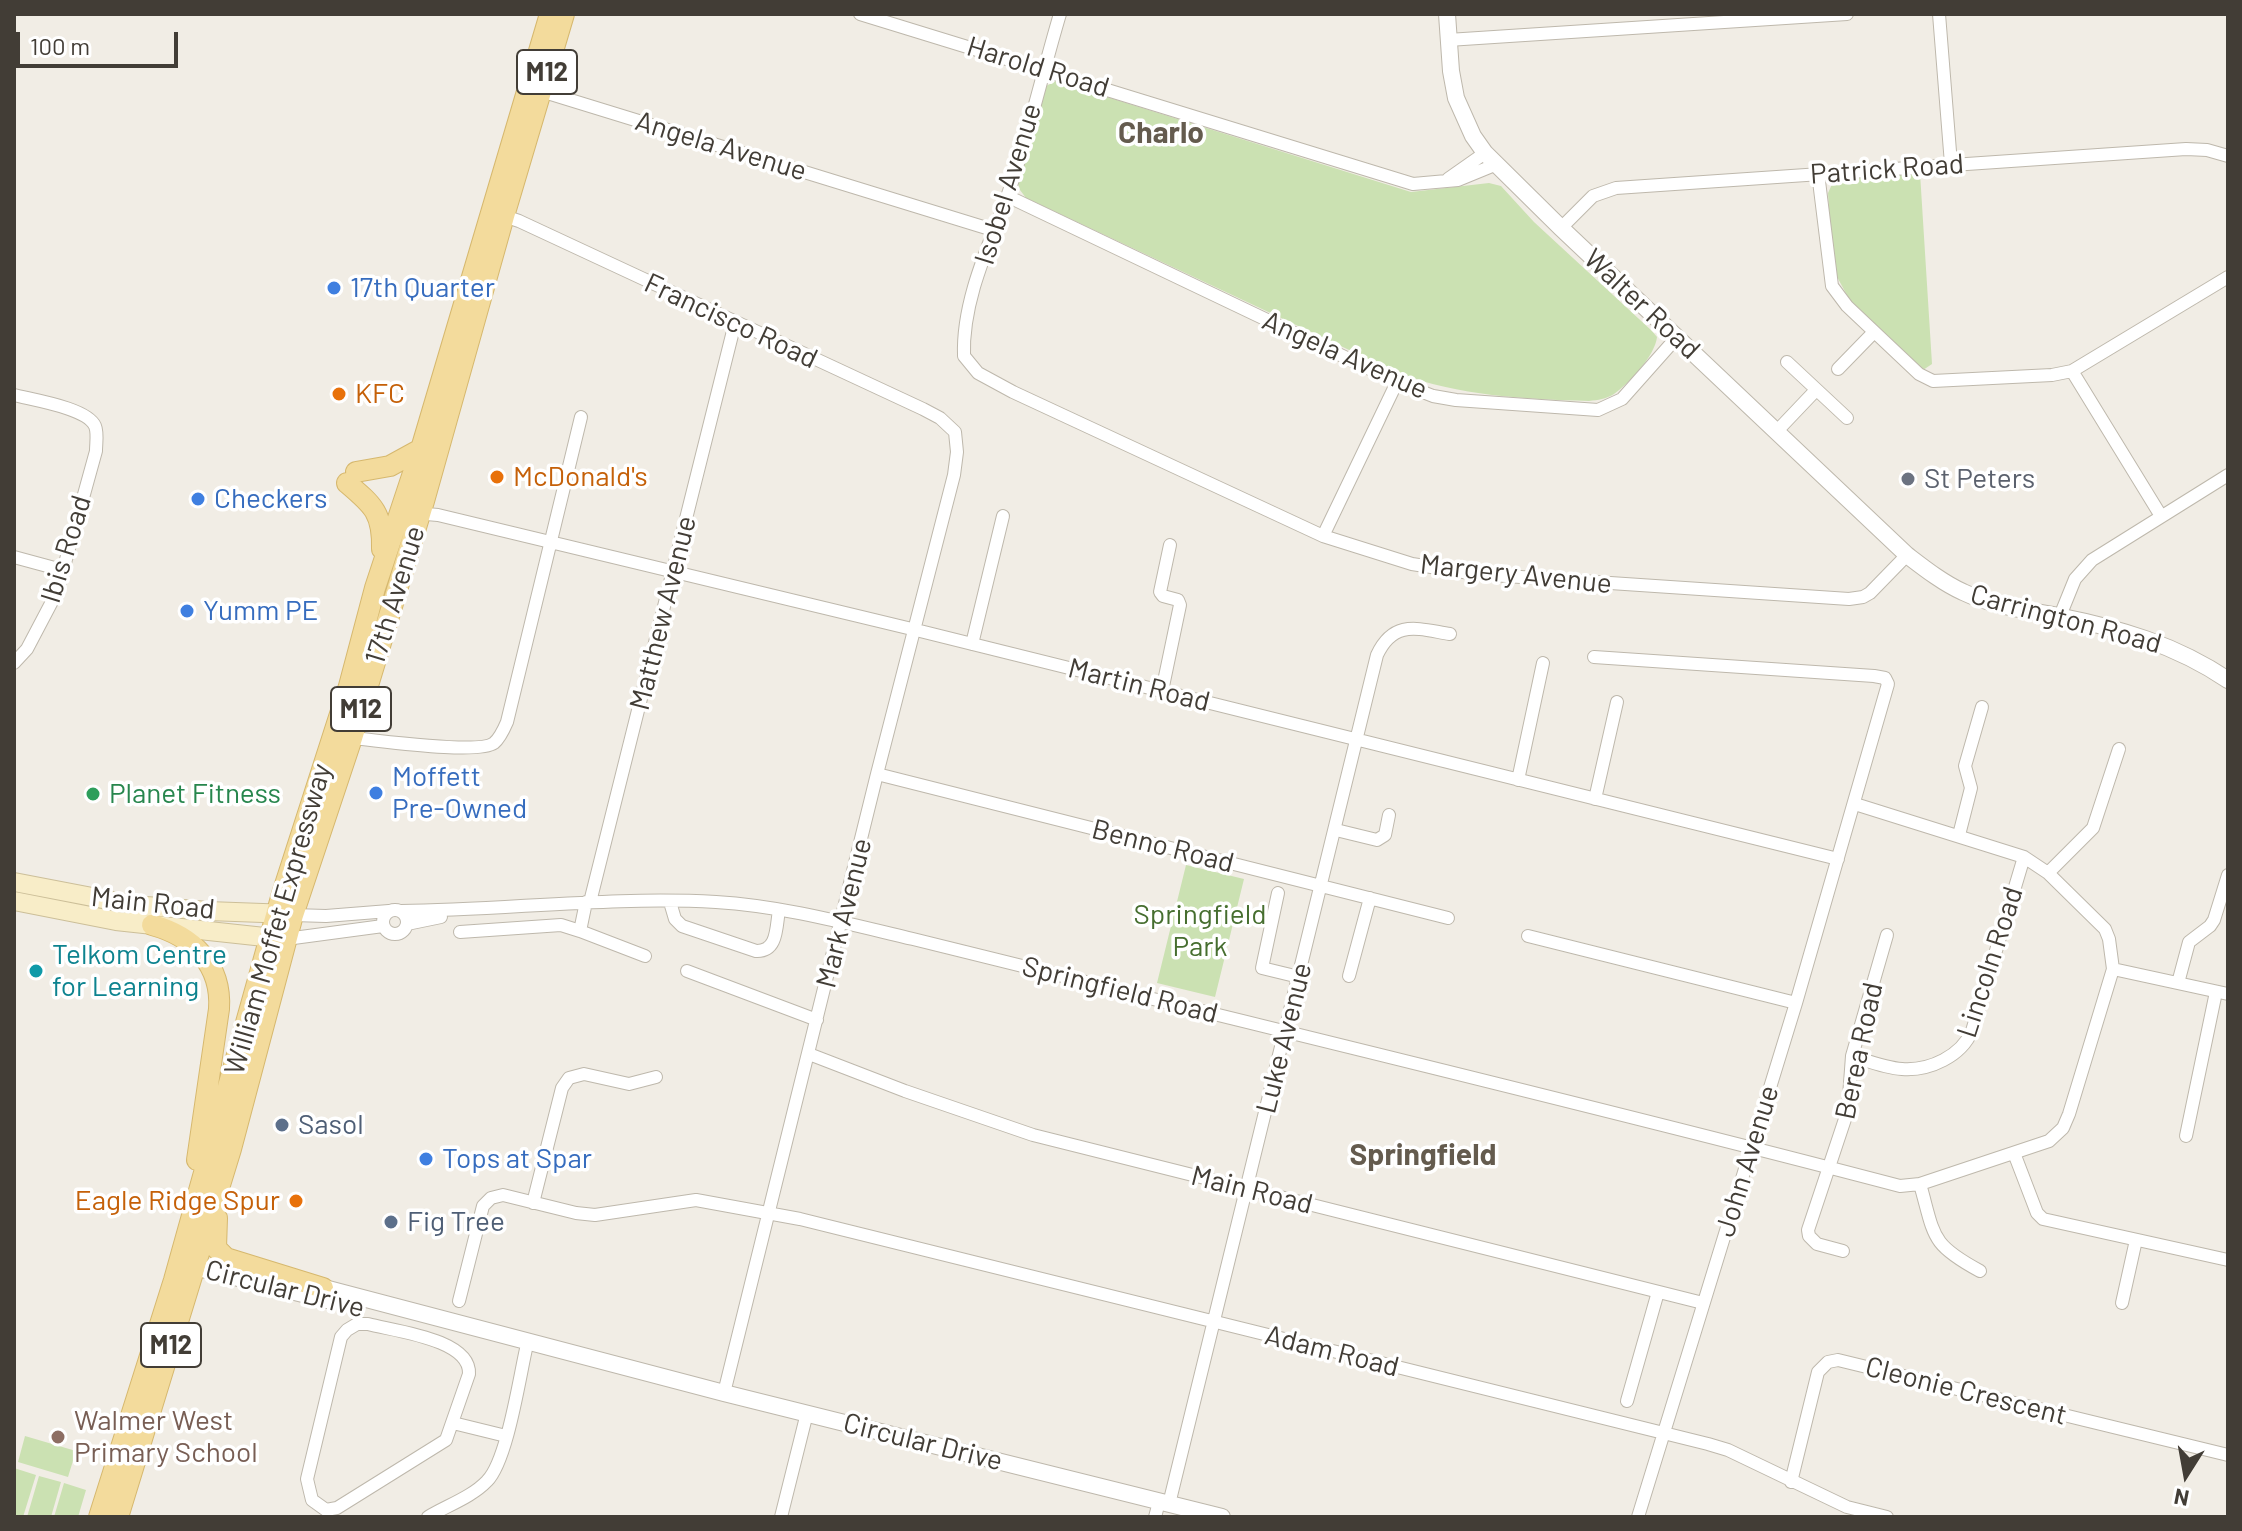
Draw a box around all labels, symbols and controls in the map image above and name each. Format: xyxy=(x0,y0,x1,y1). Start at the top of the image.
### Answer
scale bar xyxy=(20,16,182,66)
street label: Harold Road xyxy=(963,29,1113,105)
text: 100 m xyxy=(30,31,90,60)
road number: M12 xyxy=(517,50,577,94)
street label: Isobel Avenue xyxy=(968,99,1048,269)
street label: Angela Avenue xyxy=(631,104,811,188)
district label: Charlo xyxy=(1118,115,1204,151)
street label: Patrick Road xyxy=(1809,147,1965,191)
street label: Walter Road xyxy=(1577,242,1707,366)
street label: Francisco Road xyxy=(639,266,823,376)
place label: 17th Quarter xyxy=(350,271,495,305)
marker: 17th Quarter xyxy=(325,279,343,297)
street label: Angela Avenue xyxy=(1257,304,1433,406)
place label: KFC xyxy=(355,377,405,411)
marker: KFC xyxy=(330,385,348,403)
place label: McDonald's xyxy=(513,460,648,494)
place label: St Peters xyxy=(1924,462,2035,496)
marker: McDonald's xyxy=(488,468,506,486)
marker: St Peters xyxy=(1899,470,1917,488)
place label: Checkers xyxy=(214,482,327,516)
marker: Checkers xyxy=(189,490,207,508)
street label: Ibis Road xyxy=(34,491,98,607)
street label: Matthew Avenue xyxy=(623,512,703,714)
street label: 17th Avenue xyxy=(358,522,432,668)
street label: Margery Avenue xyxy=(1418,547,1614,601)
street label: Carrington Road xyxy=(1967,577,2165,661)
place label: Yumm PE xyxy=(203,594,318,628)
marker: Yumm PE xyxy=(178,602,196,620)
street label: Martin Road xyxy=(1065,651,1213,719)
road number: M12 xyxy=(331,687,391,731)
street label: William Moffet Expressway xyxy=(217,760,339,1078)
place label: Moffett Pre-Owned xyxy=(392,760,527,826)
place label: Planet Fitness xyxy=(109,777,281,811)
marker: Moffett Pre-Owned xyxy=(367,784,385,802)
marker: Planet Fitness xyxy=(84,785,102,803)
street label: Benno Road xyxy=(1088,812,1238,880)
street label: Mark Avenue xyxy=(809,835,879,991)
street label: Main Road xyxy=(90,880,216,926)
street label: Lincoln Road xyxy=(1950,882,2030,1042)
park label: Springfield Park xyxy=(1134,898,1266,964)
place label: Telkom Centre for Learning xyxy=(52,938,227,1004)
street label: Springfield Road xyxy=(1019,949,1221,1031)
street label: Luke Avenue xyxy=(1249,959,1319,1117)
marker: Telkom Centre for Learning xyxy=(27,962,45,980)
street label: Berea Road xyxy=(1828,979,1890,1123)
street label: John Avenue xyxy=(1708,1081,1786,1241)
place label: Sasol xyxy=(298,1108,364,1142)
marker: Sasol xyxy=(273,1116,291,1134)
district label: Springfield xyxy=(1349,1137,1497,1173)
place label: Tops at Spar xyxy=(442,1142,592,1176)
marker: Tops at Spar xyxy=(417,1150,435,1168)
street label: Main Road xyxy=(1188,1159,1316,1221)
place label: Eagle Ridge Spur xyxy=(75,1184,280,1218)
marker: Eagle Ridge Spur xyxy=(287,1192,305,1210)
place label: Fig Tree xyxy=(407,1205,505,1239)
marker: Fig Tree xyxy=(382,1213,400,1231)
street label: Circular Drive xyxy=(202,1253,368,1325)
street label: Adam Road xyxy=(1262,1318,1402,1384)
road number: M12 xyxy=(141,1323,201,1367)
street label: Cleonie Crescent xyxy=(1862,1350,2070,1432)
place label: Walmer West Primary School xyxy=(74,1404,258,1470)
street label: Circular Drive xyxy=(840,1406,1006,1478)
marker: Walmer West Primary School xyxy=(49,1428,67,1446)
north arrow xyxy=(2146,1435,2226,1515)
text: N xyxy=(2172,1484,2191,1513)

